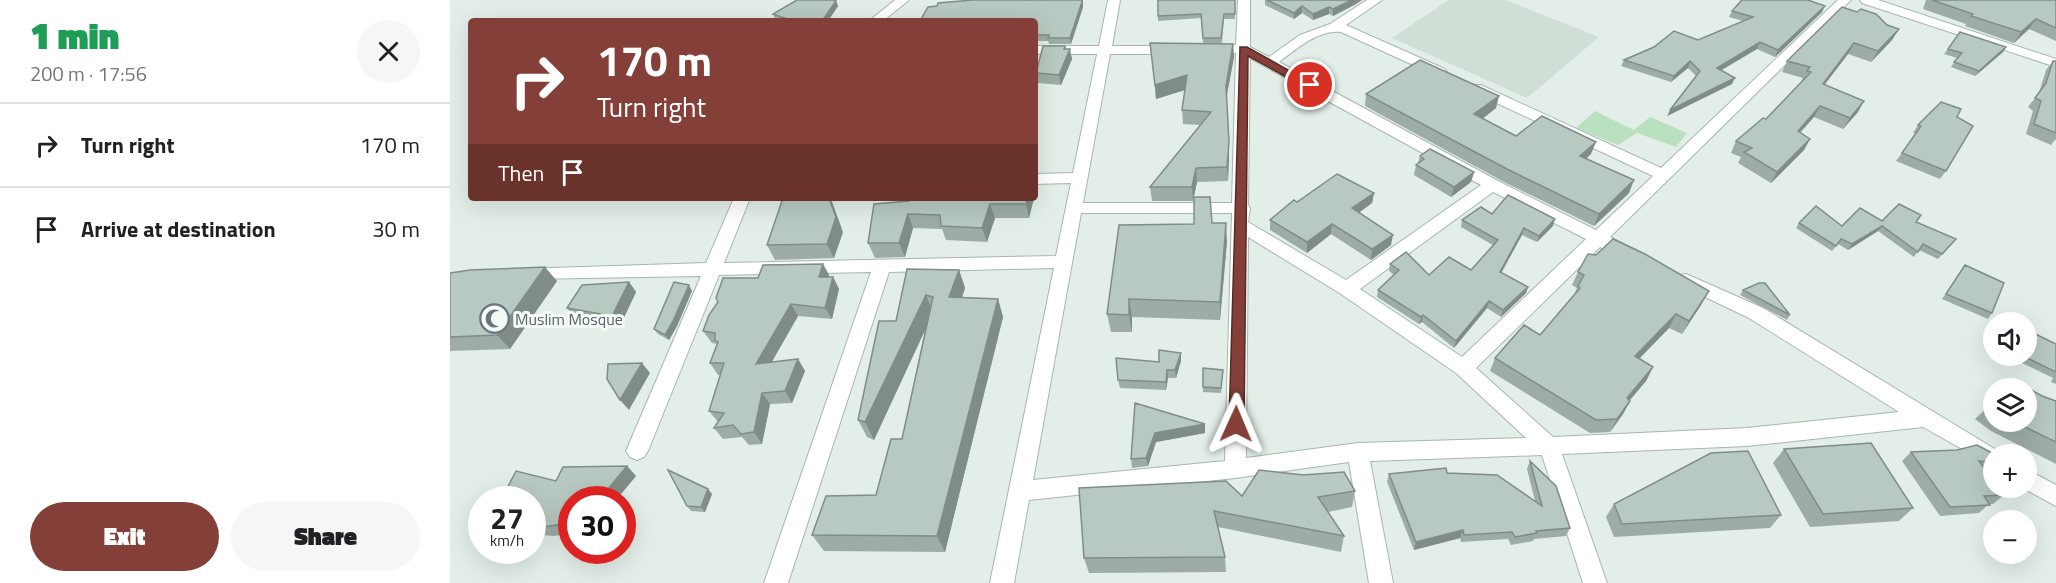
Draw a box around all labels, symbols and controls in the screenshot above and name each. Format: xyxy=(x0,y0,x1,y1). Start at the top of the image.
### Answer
text: 1 min xyxy=(30,8,119,63)
button: close xyxy=(357,20,420,83)
text: 170 m xyxy=(597,28,712,92)
icon: right xyxy=(498,42,576,120)
text: 200 m · 17:56 xyxy=(30,58,147,89)
pin xyxy=(1284,59,1335,110)
icon: arrive xyxy=(1293,68,1326,101)
text: Turn right xyxy=(597,86,706,127)
text: Turn right xyxy=(81,128,175,162)
text: 170 m xyxy=(360,128,420,162)
icon: right xyxy=(30,129,63,162)
text: Then xyxy=(498,156,544,190)
icon: arrive xyxy=(556,156,589,189)
text: Arrive at destination xyxy=(81,212,276,246)
text: 30 m xyxy=(372,212,420,246)
icon: arrive xyxy=(30,213,63,246)
mosque icon: Muslim Mosque xyxy=(478,303,510,335)
place label: Muslim Mosque xyxy=(515,307,623,331)
map controls xyxy=(1983,312,2037,564)
button: sound xyxy=(1983,312,2037,366)
button: layers xyxy=(1983,378,2037,432)
position arrow xyxy=(1204,392,1268,456)
button: + xyxy=(1983,444,2037,498)
speed limit sign: 30 xyxy=(558,486,636,564)
text: 27 xyxy=(490,495,524,541)
button: Exit xyxy=(30,502,219,571)
button: Share xyxy=(231,502,420,571)
button: − xyxy=(1983,510,2037,564)
text: km/h xyxy=(490,529,524,552)

